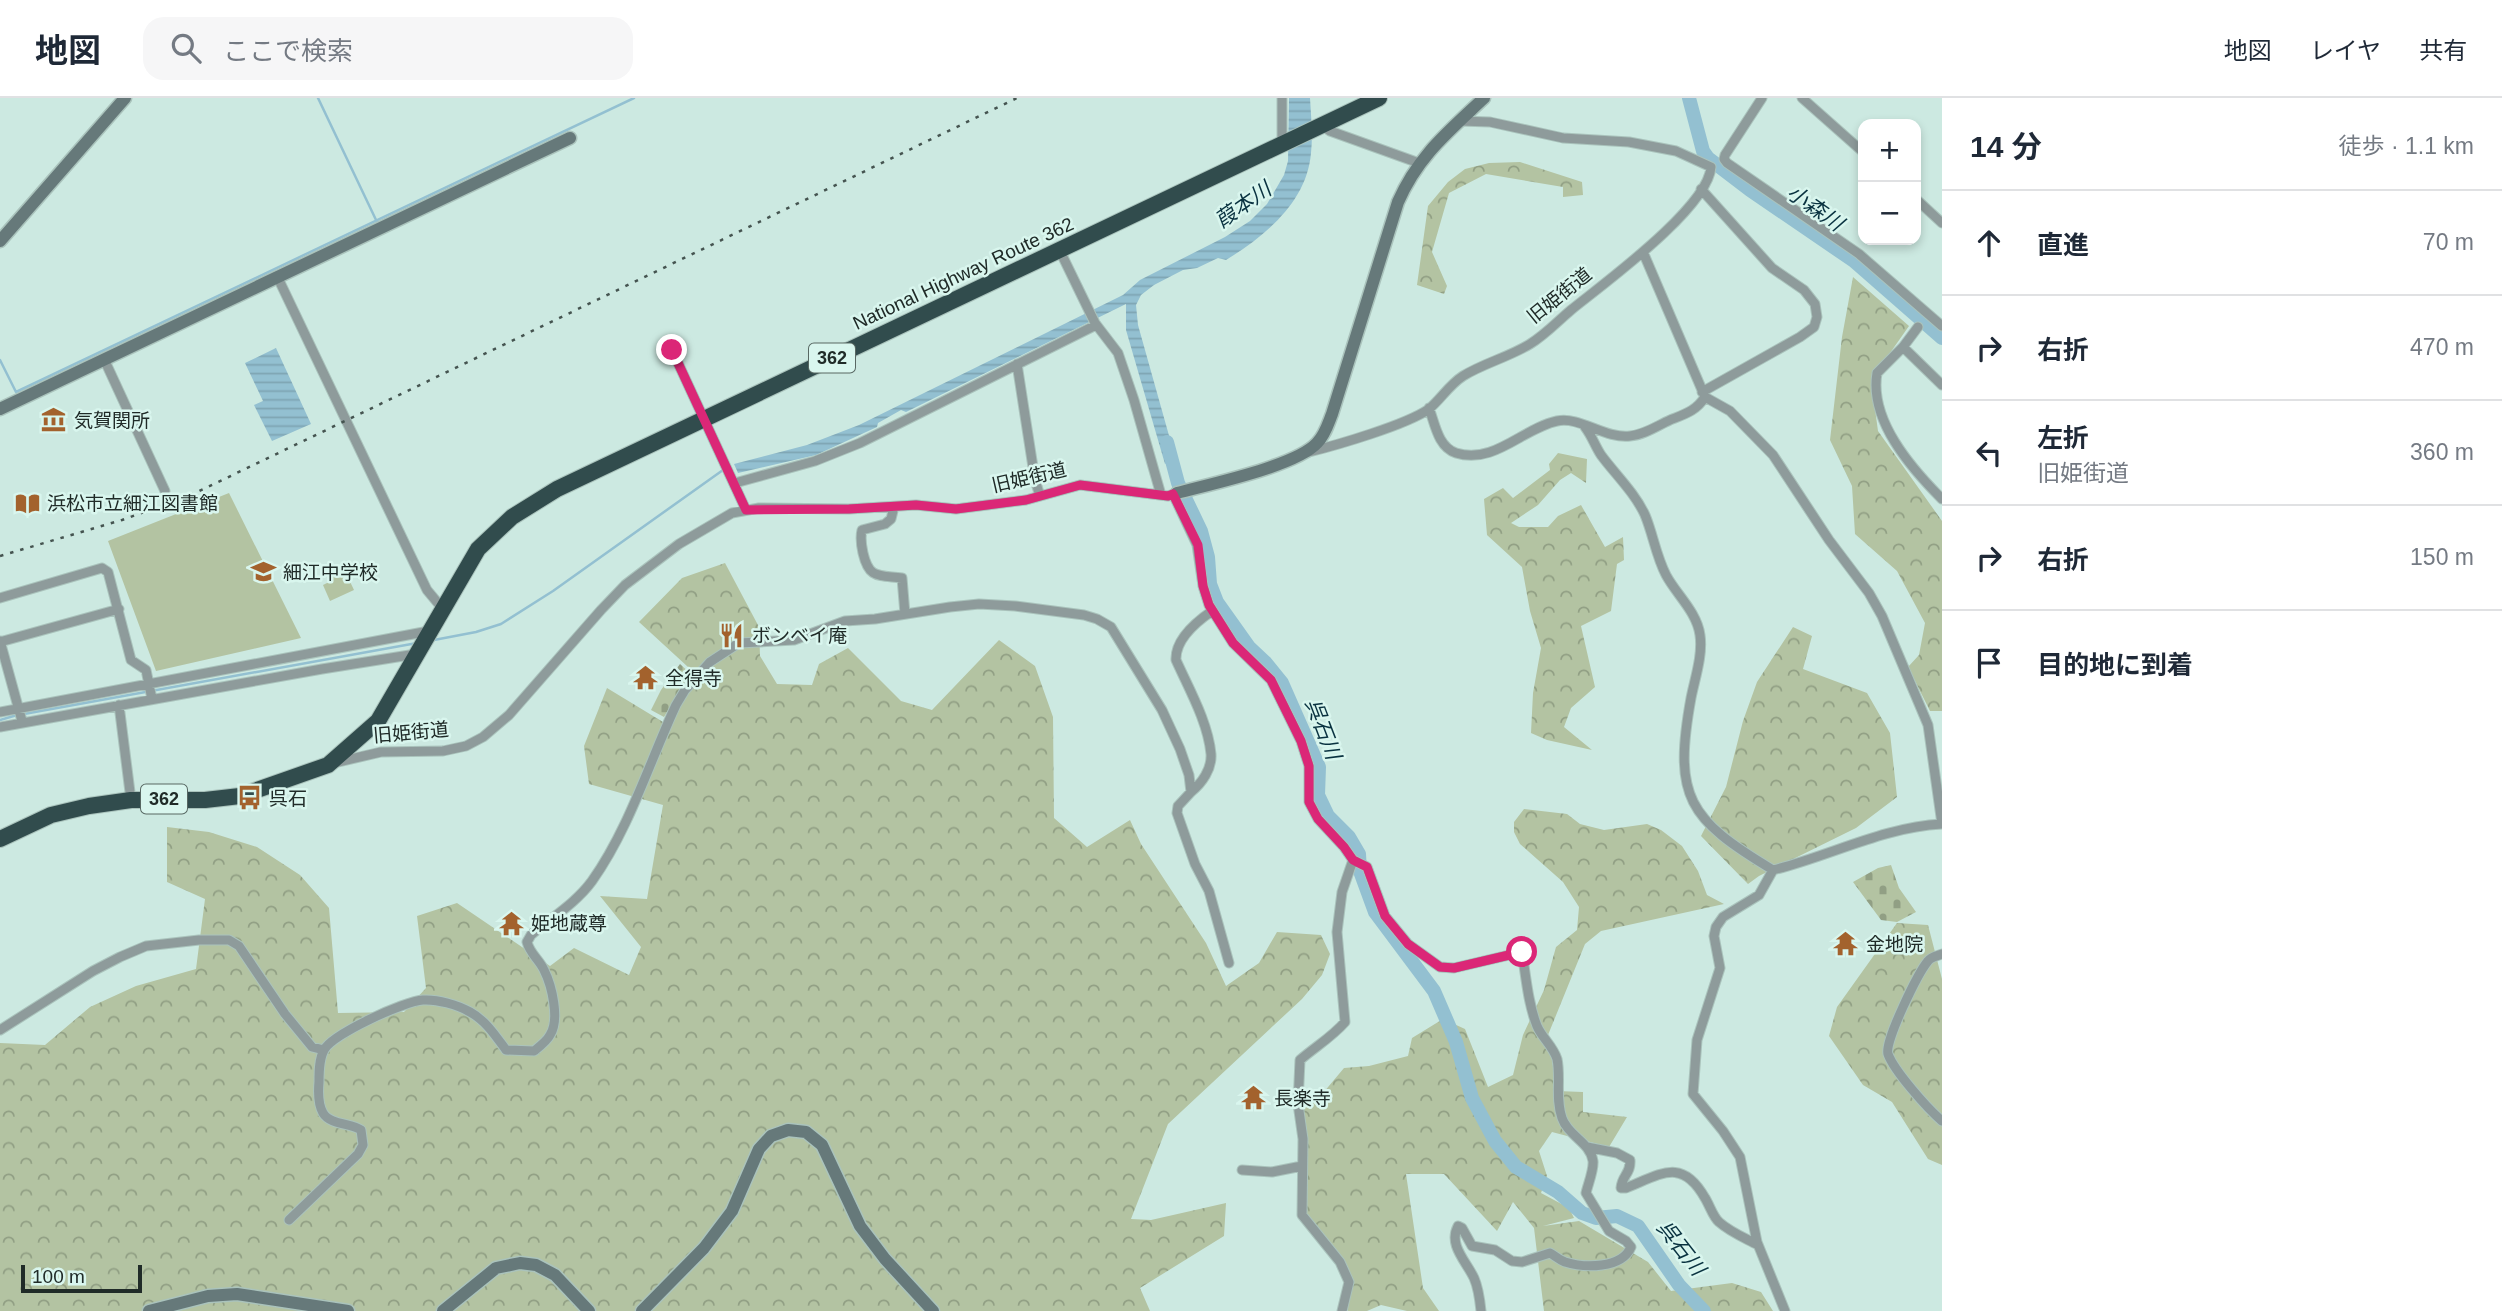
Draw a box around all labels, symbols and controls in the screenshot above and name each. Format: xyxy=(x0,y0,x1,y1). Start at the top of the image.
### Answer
search box xyxy=(143,17,633,80)
icon: search xyxy=(167,29,205,67)
text: 地図 xyxy=(35,32,101,69)
text: ここで検索 xyxy=(223,36,353,66)
text: 地図 xyxy=(2224,37,2272,64)
text: レイヤ xyxy=(2310,37,2381,64)
text: 共有 xyxy=(2419,37,2467,64)
map controls xyxy=(1858,119,1921,245)
button: + xyxy=(1858,119,1921,182)
text: 14 分 xyxy=(1970,130,2042,163)
text: 徒歩 · 1.1 km xyxy=(2339,133,2474,159)
water label: 葭本川 xyxy=(1210,176,1277,232)
water label: 小森川 xyxy=(1783,180,1849,236)
button: − xyxy=(1858,182,1921,245)
street label: National Highway Route 362 xyxy=(850,213,1077,334)
icon: ahead xyxy=(1970,224,2008,262)
text: 70 m xyxy=(2423,229,2474,255)
text: 直進 xyxy=(2037,230,2089,260)
street label: 旧姫街道 xyxy=(1523,263,1595,327)
icon: right xyxy=(1970,329,2008,367)
route end xyxy=(656,334,687,365)
text: 470 m xyxy=(2410,334,2474,360)
text: 右折 xyxy=(2037,335,2089,365)
road number: 362 xyxy=(809,344,855,372)
museum icon: 気賀関所 xyxy=(40,406,68,434)
place label: 気賀関所 xyxy=(74,410,150,431)
text: 左折 xyxy=(2037,423,2089,453)
icon: left xyxy=(1970,434,2008,472)
text: 360 m xyxy=(2410,439,2474,465)
street label: 旧姫街道 xyxy=(990,459,1069,496)
text: 旧姫街道 xyxy=(2037,460,2129,486)
library icon: 浜松市立細江図書館 xyxy=(13,489,41,517)
place label: 浜松市立細江図書館 xyxy=(47,493,218,514)
icon: right xyxy=(1970,539,2008,577)
text: 150 m xyxy=(2410,544,2474,570)
text: 右折 xyxy=(2037,545,2089,575)
school or university icon: 細江中学校 xyxy=(249,558,277,586)
place label: 細江中学校 xyxy=(283,562,378,583)
restaurant icon: ボンベイ庵 xyxy=(718,621,746,649)
place label: ボンベイ庵 xyxy=(752,625,847,646)
icon: arrive xyxy=(1970,644,2008,682)
text: 目的地に到着 xyxy=(2037,650,2193,680)
temple icon: 全得寺 xyxy=(631,664,659,692)
place label: 全得寺 xyxy=(665,668,722,689)
water label: 呉石川 xyxy=(1301,695,1346,764)
street label: 旧姫街道 xyxy=(372,719,450,746)
road number: 362 xyxy=(141,784,187,814)
bus stop icon: 呉石 xyxy=(235,784,263,812)
place label: 呉石 xyxy=(269,788,307,809)
temple icon: 姫地蔵尊 xyxy=(497,909,525,937)
place label: 姫地蔵尊 xyxy=(531,913,607,934)
temple icon: 金地院 xyxy=(1832,930,1860,958)
place label: 金地院 xyxy=(1866,934,1923,955)
route start xyxy=(1506,936,1537,967)
temple icon: 長楽寺 xyxy=(1240,1084,1268,1112)
place label: 長楽寺 xyxy=(1274,1088,1331,1109)
water label: 呉石川 xyxy=(1653,1216,1711,1281)
scale bar xyxy=(21,1262,142,1294)
text: 100 m xyxy=(32,1266,85,1287)

